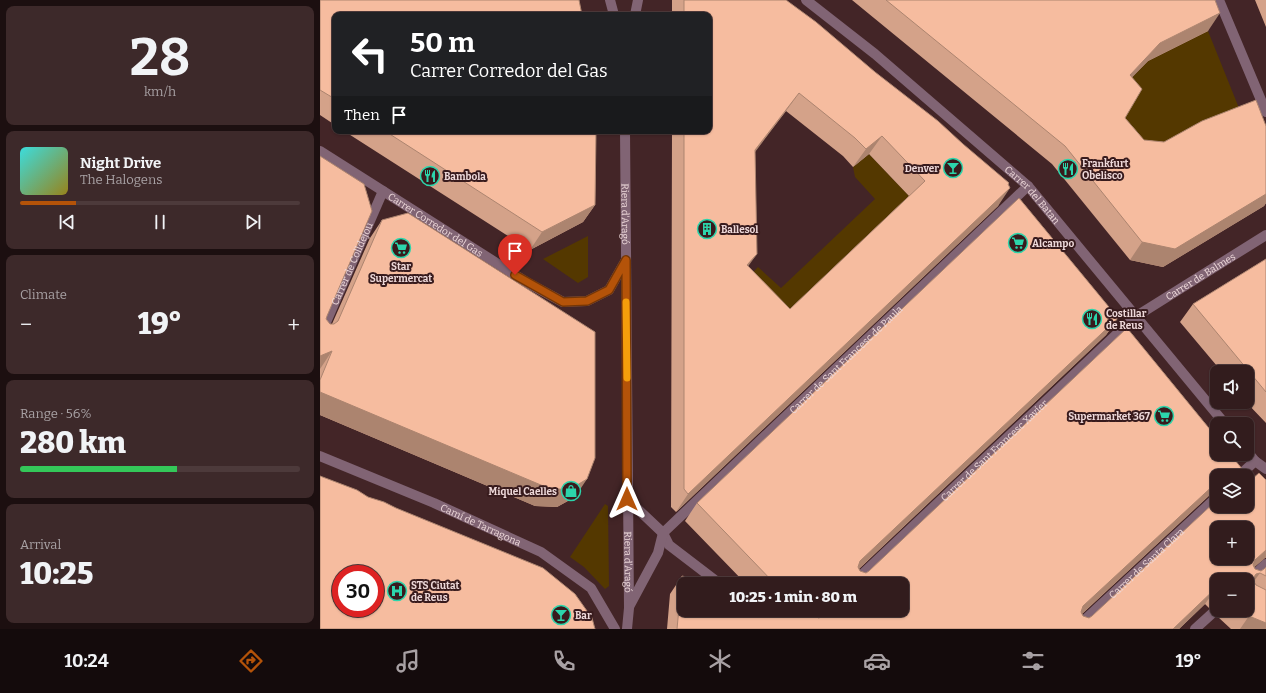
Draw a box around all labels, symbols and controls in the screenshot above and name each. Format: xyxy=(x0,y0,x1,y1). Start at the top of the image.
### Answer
text: 28 xyxy=(130,26,190,89)
text: 50 m xyxy=(410,26,475,59)
icon: left xyxy=(344,28,396,80)
text: Carrer Corredor del Gas xyxy=(410,60,608,82)
text: km/h xyxy=(144,84,176,99)
icon: arrive xyxy=(388,104,410,126)
text: Then xyxy=(344,106,380,124)
text: Night Drive xyxy=(80,154,161,172)
bar icon: Denver xyxy=(942,157,964,179)
restaurant icon: Frankfurt Obelisco xyxy=(1057,158,1079,180)
place label: Frankfurt Obelisco xyxy=(1082,158,1129,182)
place label: Denver xyxy=(905,163,939,175)
street label: Carrer del Batan xyxy=(1002,164,1062,227)
restaurant icon: Bambola xyxy=(419,165,441,187)
place label: Bambola xyxy=(444,171,486,183)
text: The Halogens xyxy=(80,172,162,187)
street label: Riera d'Aragó xyxy=(618,183,631,245)
street label: Carrer Corredor del Gas xyxy=(385,191,485,260)
icon: previous xyxy=(56,211,78,233)
icon: pause xyxy=(149,211,171,233)
icon: next xyxy=(242,211,264,233)
building icon: Ballesol xyxy=(696,218,718,240)
street label: Carrer de Colldejou xyxy=(329,221,376,307)
place label: Ballesol xyxy=(721,224,758,236)
supermarket icon: Alcampo xyxy=(1007,232,1029,254)
pin xyxy=(498,234,532,275)
supermarket icon: Star Supermercat xyxy=(390,237,412,259)
place label: Alcampo xyxy=(1032,238,1074,250)
icon: arrive xyxy=(504,240,526,262)
street label: Carrer de Balmes xyxy=(1164,251,1238,303)
place label: Star Supermercat xyxy=(370,261,432,285)
text: Climate xyxy=(20,287,67,302)
street label: Carrer de Sant Francesc de Paula xyxy=(787,303,906,417)
text: 19° xyxy=(138,306,182,342)
restaurant icon: Costillar de Reus xyxy=(1081,308,1103,330)
place label: Costillar de Reus xyxy=(1106,308,1147,332)
text: − xyxy=(20,311,32,338)
text: + xyxy=(287,311,300,338)
map controls xyxy=(1210,365,1254,617)
button: sound xyxy=(1210,365,1254,409)
street label: Carrer de Sant Francesc Xavier xyxy=(939,397,1051,504)
supermarket icon: Supermarket 367 xyxy=(1153,405,1175,427)
text: Range · 56% xyxy=(20,406,91,421)
place label: Supermarket 367 xyxy=(1068,411,1151,423)
button: search xyxy=(1210,417,1254,461)
text: 280 km xyxy=(20,425,126,461)
button: layers xyxy=(1210,469,1254,513)
position arrow xyxy=(606,478,648,520)
shop icon: Miquel Caelles xyxy=(560,480,582,502)
place label: Miquel Caelles xyxy=(489,486,557,498)
street label: Camí de Tarragona xyxy=(438,502,523,549)
button: + xyxy=(1210,521,1254,565)
street label: Carrer de Santa Clara xyxy=(1107,526,1187,602)
street label: Riera d'Aragó xyxy=(621,531,634,593)
text: Arrival xyxy=(20,537,61,552)
text: 10:25 xyxy=(20,556,93,592)
speed limit sign: 30 xyxy=(332,565,384,617)
button: − xyxy=(1210,573,1254,617)
hospital icon: STS Ciutat de Reus xyxy=(386,580,408,602)
place label: STS Ciutat de Reus xyxy=(411,580,460,604)
text: 10:25 · 1 min · 80 m xyxy=(729,588,857,606)
bar icon: Bar xyxy=(550,604,572,626)
place label: Bar xyxy=(575,610,592,622)
icon: directions xyxy=(237,647,265,675)
icon: music xyxy=(394,647,422,675)
icon: phone xyxy=(550,647,578,675)
icon: climate xyxy=(706,647,734,675)
icon: car xyxy=(863,647,891,675)
icon: filters xyxy=(1019,647,1047,675)
text: 10:24 xyxy=(64,650,109,672)
text: 19° xyxy=(1176,650,1202,672)

